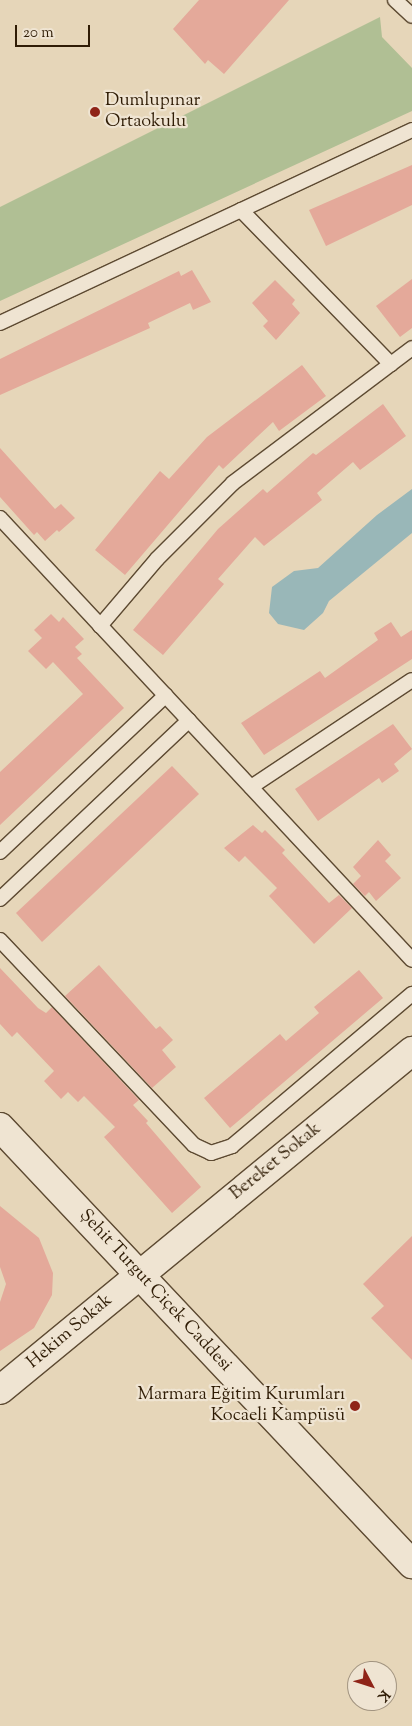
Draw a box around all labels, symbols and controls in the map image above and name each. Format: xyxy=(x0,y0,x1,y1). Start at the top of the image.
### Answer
scale bar xyxy=(18,15,92,47)
text: 20 m xyxy=(23,23,54,44)
place label: Dumlupınar Ortaokulu xyxy=(105,91,200,134)
marker: Dumlupınar Ortaokulu xyxy=(89,106,101,118)
street label: Bereket Sokak xyxy=(226,1119,326,1205)
street label: Şehit Turgut Çiçek Caddesi xyxy=(74,1205,236,1377)
street label: Hekim Sokak xyxy=(23,1290,117,1374)
place label: Marmara Eğitim Kurumları Kocaeli Kampüsü xyxy=(137,1385,345,1428)
marker: Marmara Eğitim Kurumları Kocaeli Kampüsü xyxy=(349,1400,361,1412)
north arrow xyxy=(347,1661,397,1711)
text: K xyxy=(372,1685,394,1705)

